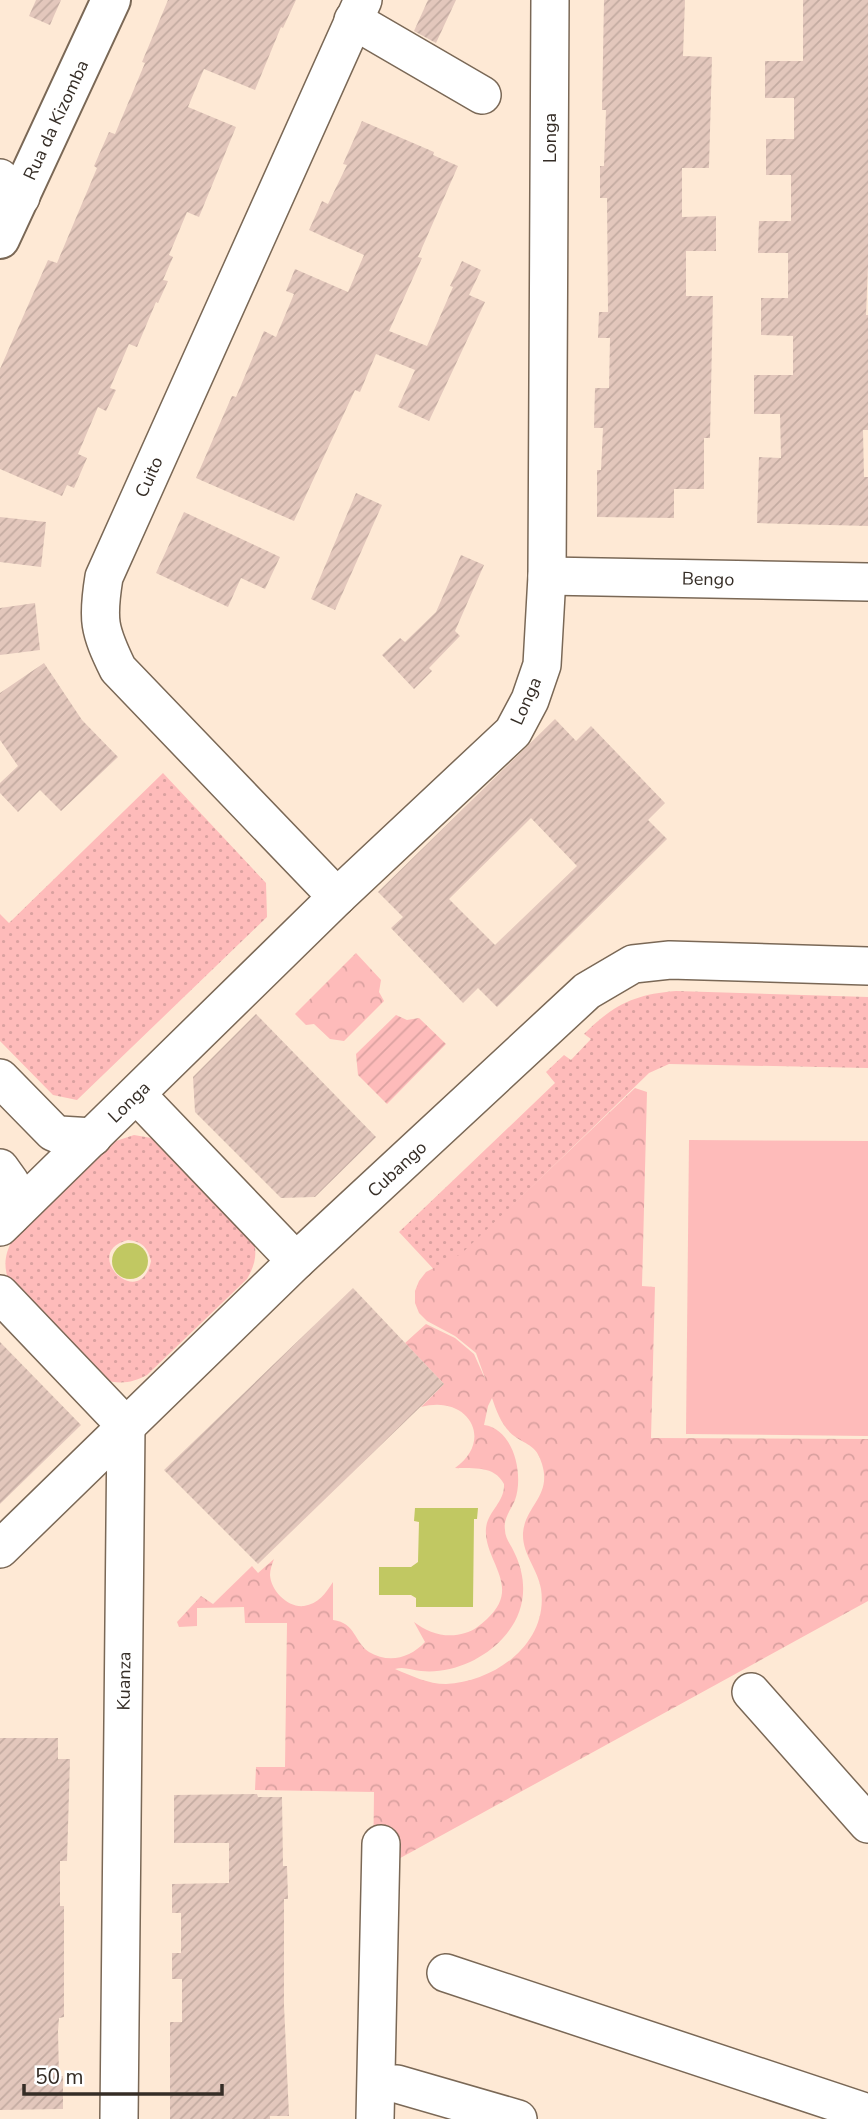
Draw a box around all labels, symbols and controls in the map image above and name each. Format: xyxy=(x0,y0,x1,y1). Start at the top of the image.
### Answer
street label: Rua da Kizomba xyxy=(18,56,94,184)
street label: Longa xyxy=(538,113,562,163)
street label: Cuito xyxy=(129,453,169,501)
street label: Bengo xyxy=(682,567,734,591)
street label: Longa xyxy=(505,673,547,729)
street label: Longa xyxy=(103,1076,155,1128)
street label: Cubango xyxy=(362,1135,432,1203)
street label: Kuanza xyxy=(111,1651,137,1711)
scale bar xyxy=(24,2052,222,2096)
text: 50 m xyxy=(35,2063,84,2091)

